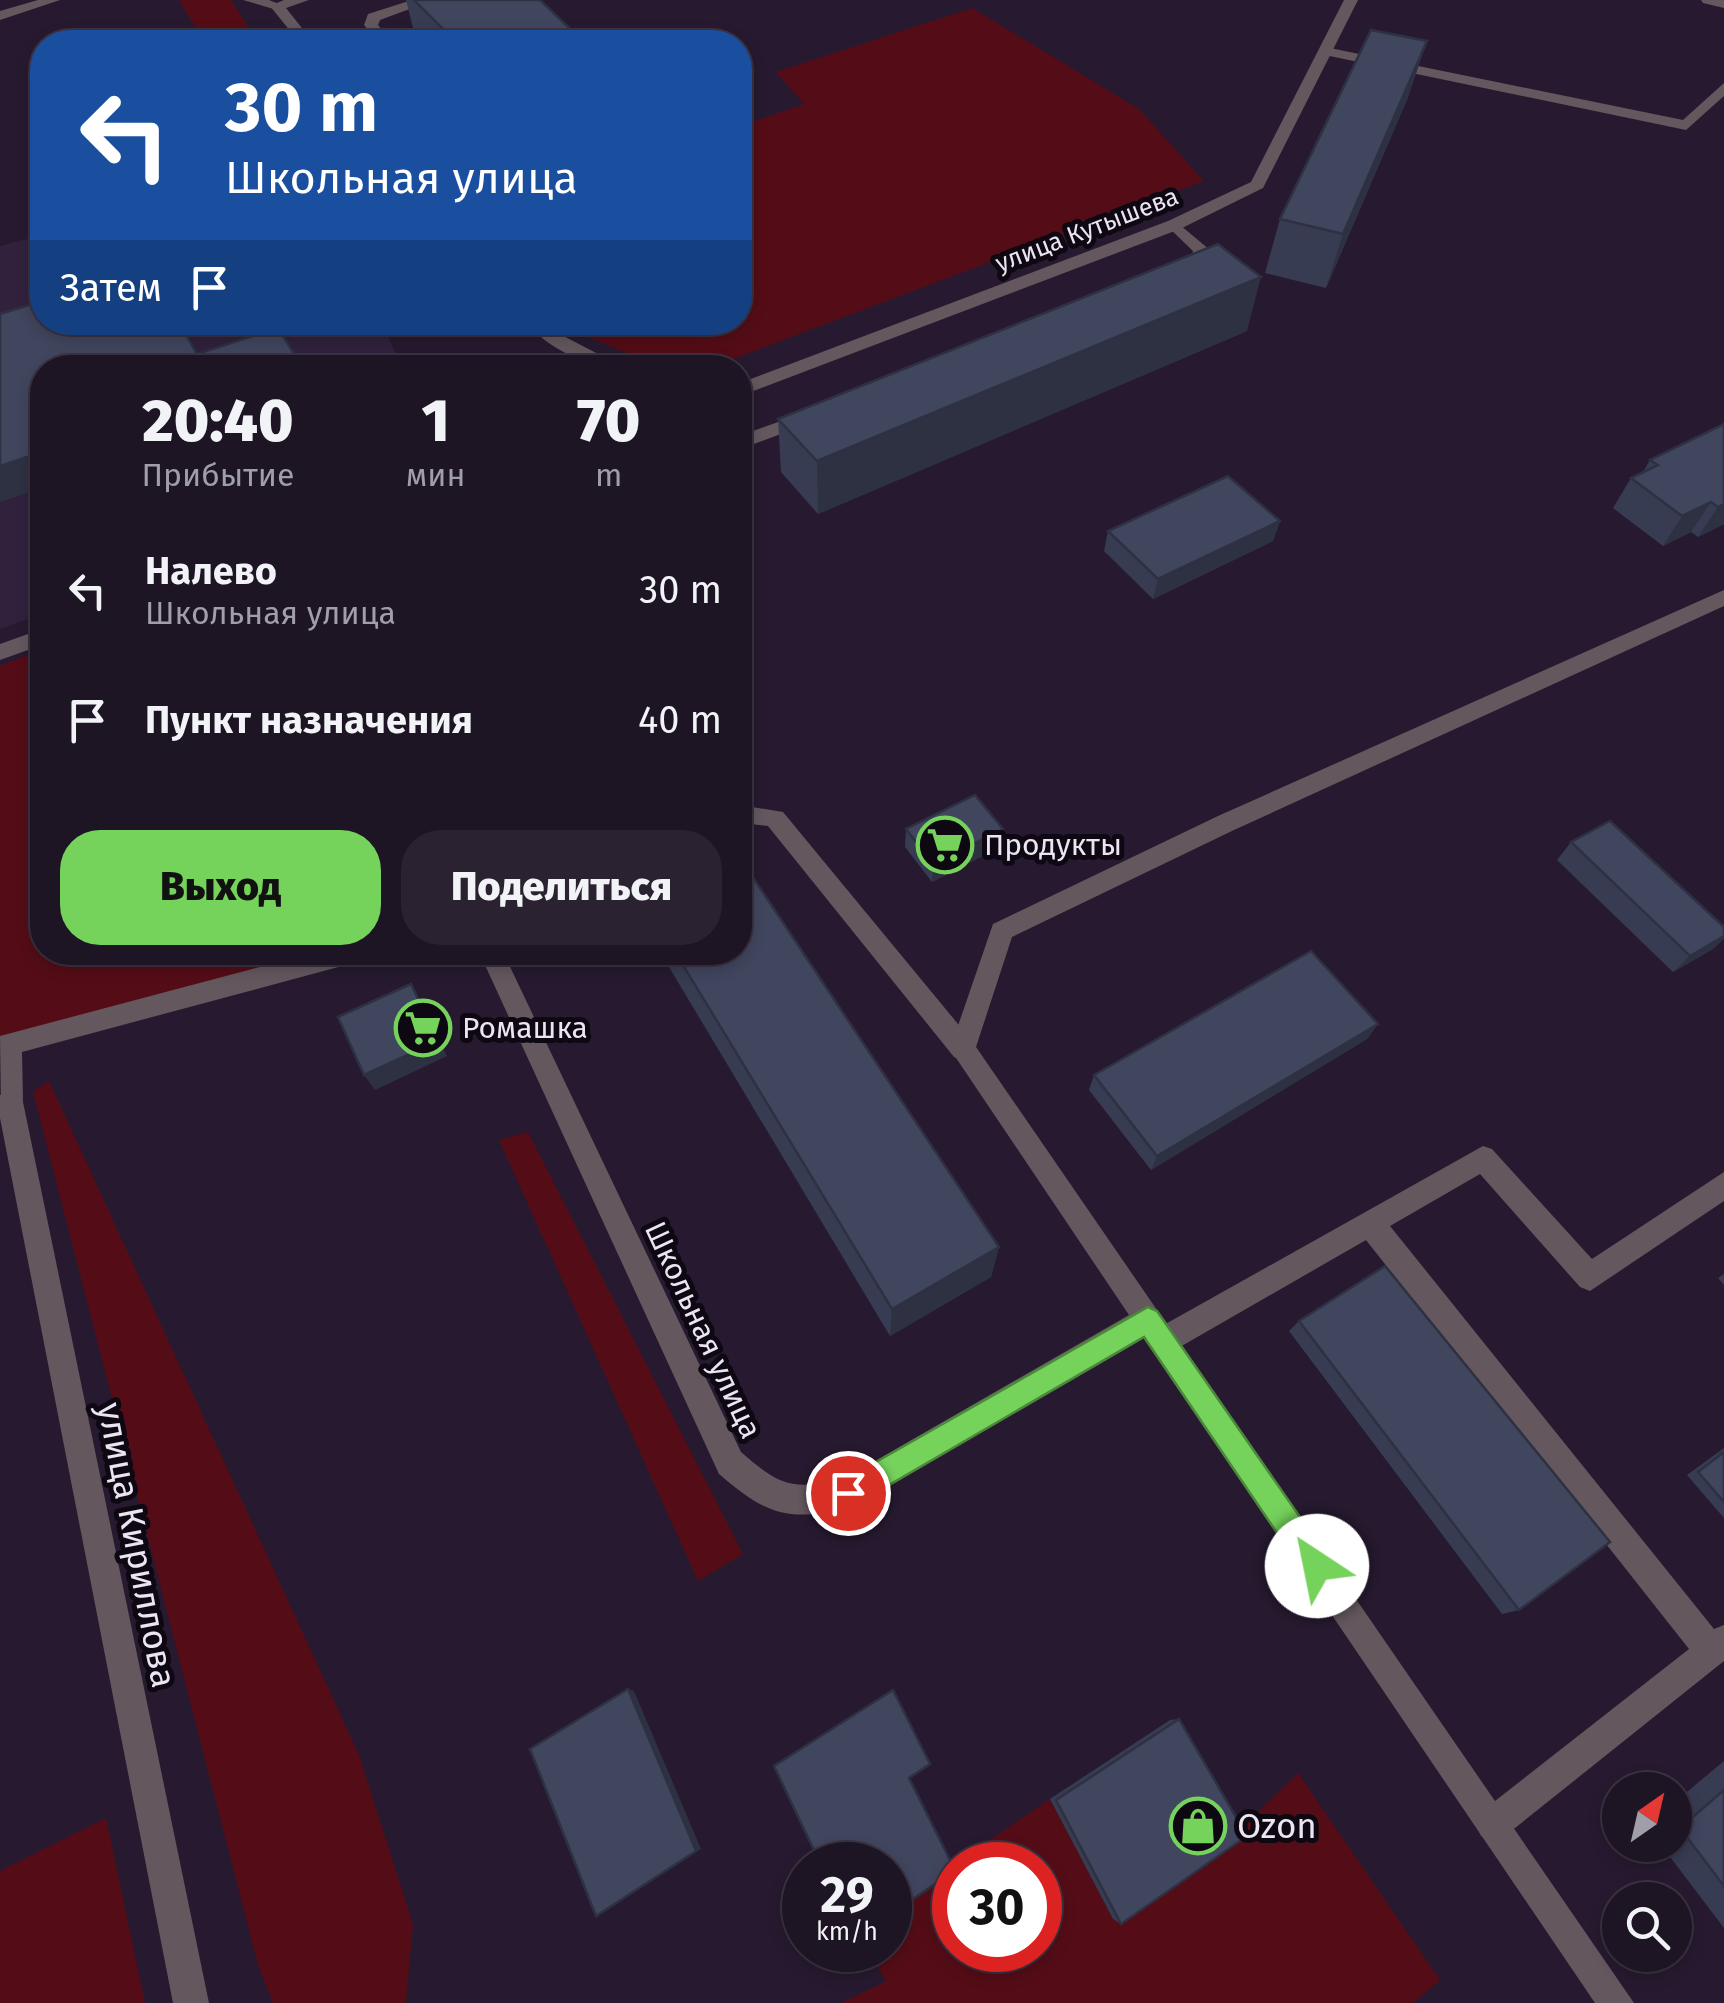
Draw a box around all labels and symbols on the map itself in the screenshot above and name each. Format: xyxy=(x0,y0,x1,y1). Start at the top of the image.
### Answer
street label: улица Кутышева xyxy=(991,181,1183,279)
supermarket icon: Продукты xyxy=(915,815,975,875)
place label: Продукты xyxy=(984,827,1122,863)
supermarket icon: Ромашка xyxy=(393,998,453,1058)
place label: Ромашка xyxy=(462,1010,588,1046)
street label: Школьная улица xyxy=(637,1216,769,1444)
street label: улица Кириллова xyxy=(89,1399,185,1691)
pin xyxy=(806,1451,891,1536)
position arrow xyxy=(1265,1514,1369,1618)
north arrow xyxy=(1602,1772,1692,1862)
shop icon: Ozon xyxy=(1168,1796,1228,1856)
place label: Ozon xyxy=(1237,1805,1317,1847)
speed limit sign: 30 xyxy=(932,1842,1062,1972)

